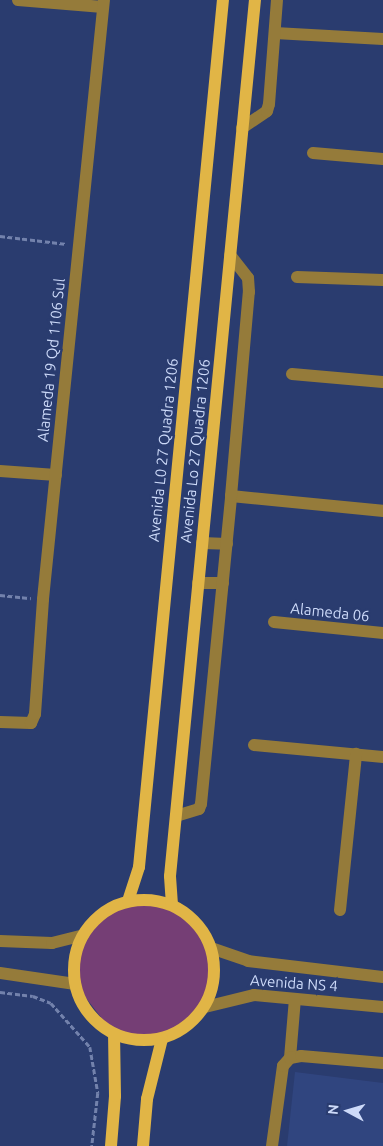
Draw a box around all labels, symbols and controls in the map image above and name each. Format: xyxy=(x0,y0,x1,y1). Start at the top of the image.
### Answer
street label: Alameda 19 Qd 1106 Sul xyxy=(33,277,69,443)
street label: Avenida L0 27 Quadra 1206 xyxy=(144,357,182,543)
street label: Avenida Lo 27 Quadra 1206 xyxy=(176,358,214,544)
street label: Alameda 06 xyxy=(290,599,370,625)
street label: Avenida NS 4 xyxy=(250,971,338,995)
north arrow xyxy=(323,1086,373,1136)
text: N xyxy=(325,1103,342,1115)

